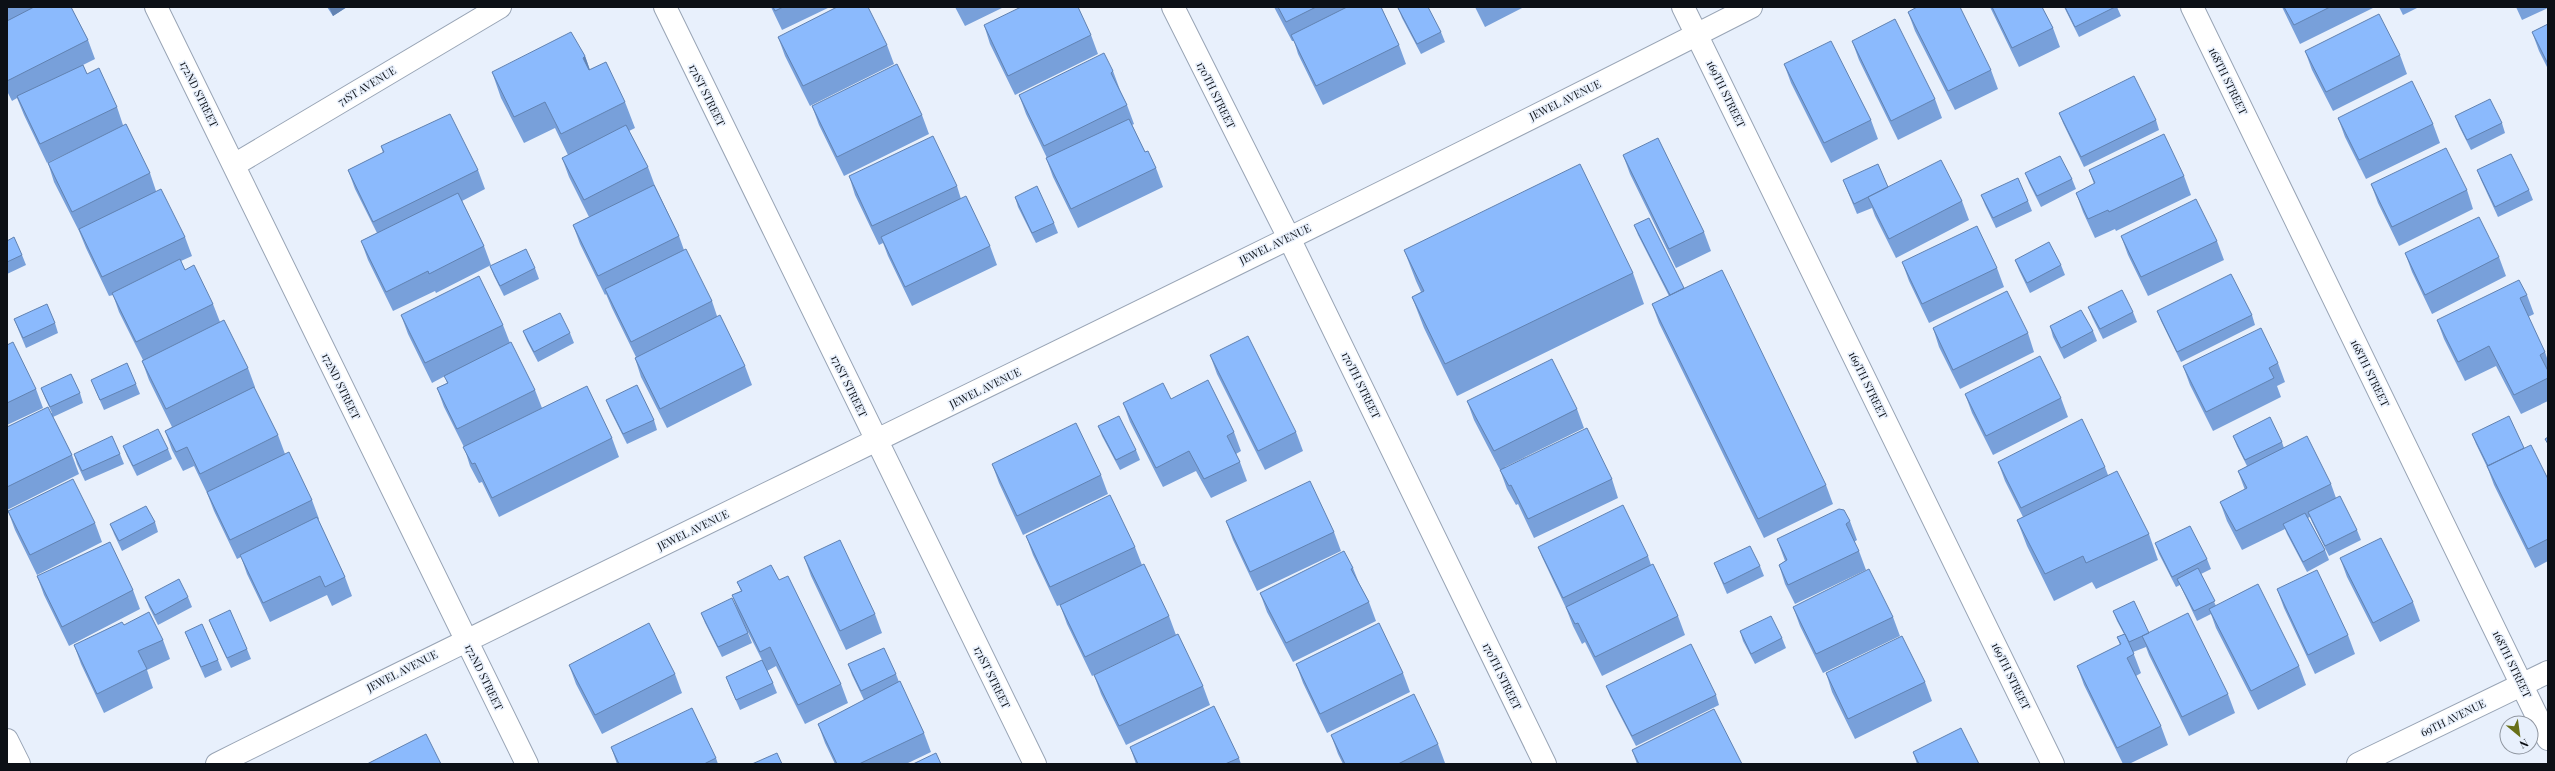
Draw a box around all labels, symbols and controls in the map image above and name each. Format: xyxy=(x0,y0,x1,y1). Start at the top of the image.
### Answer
street label: 168TH STREET xyxy=(2206,44,2251,117)
street label: 172ND STREET xyxy=(177,58,222,130)
street label: 169TH STREET xyxy=(1704,58,1749,130)
street label: 170TH STREET xyxy=(1194,59,1239,131)
street label: 171ST STREET xyxy=(686,61,729,129)
street label: 71ST AVENUE xyxy=(335,62,399,109)
street label: JEWEL AVENUE xyxy=(1526,76,1603,124)
street label: JEWEL AVENUE xyxy=(1236,220,1313,268)
street label: 168TH STREET xyxy=(2348,336,2393,409)
street label: 170TH STREET xyxy=(1339,349,1384,421)
street label: 169TH STREET xyxy=(1846,349,1891,421)
street label: 172ND STREET xyxy=(319,350,364,422)
street label: 171ST STREET xyxy=(828,352,871,420)
street label: JEWEL AVENUE xyxy=(946,364,1023,412)
street label: JEWEL AVENUE xyxy=(654,506,731,554)
street label: 168TH STREET xyxy=(2490,627,2535,700)
street label: 170TH STREET xyxy=(1480,640,1525,712)
street label: 169TH STREET xyxy=(1989,640,2034,712)
street label: 172ND STREET xyxy=(462,641,507,713)
street label: 171ST STREET xyxy=(971,643,1014,711)
street label: JEWEL AVENUE xyxy=(363,646,440,695)
street label: 69TH AVENUE xyxy=(2418,695,2488,740)
north arrow xyxy=(2499,715,2539,755)
text: N xyxy=(2517,736,2531,753)

